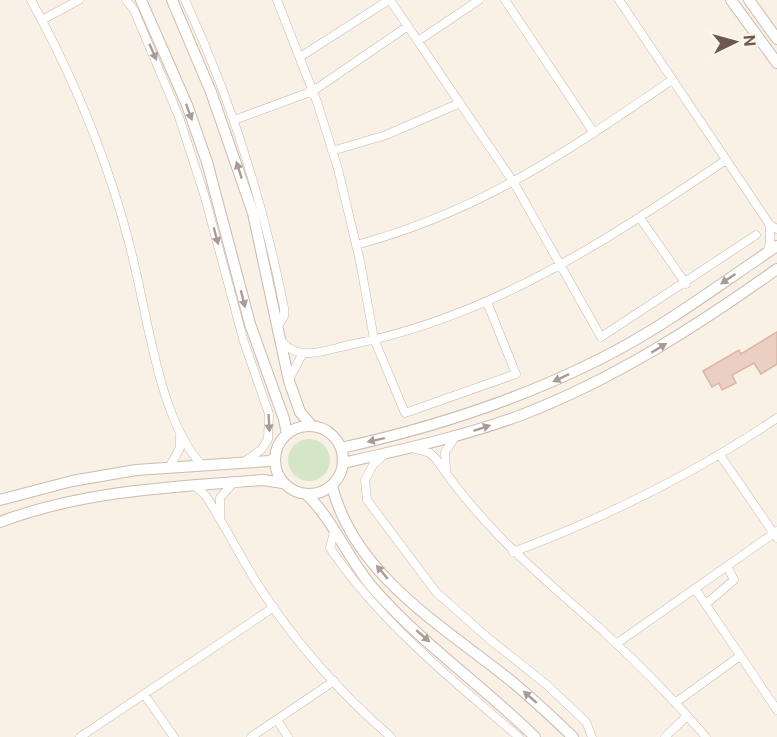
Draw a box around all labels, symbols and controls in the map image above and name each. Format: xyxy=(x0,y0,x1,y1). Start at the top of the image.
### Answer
north arrow xyxy=(705,12,765,72)
text: N xyxy=(739,34,759,47)
one-way arrow xyxy=(148,43,157,60)
one-way arrow xyxy=(185,103,195,121)
one-way arrow xyxy=(233,161,243,179)
one-way arrow xyxy=(212,227,221,245)
one-way arrow xyxy=(720,273,737,284)
one-way arrow xyxy=(238,290,248,308)
one-way arrow xyxy=(651,343,667,354)
one-way arrow xyxy=(552,373,569,382)
one-way arrow xyxy=(264,413,273,432)
one-way arrow xyxy=(473,423,491,433)
one-way arrow xyxy=(367,436,386,445)
one-way arrow xyxy=(375,564,388,580)
one-way arrow xyxy=(415,629,430,642)
one-way arrow xyxy=(522,691,538,704)

